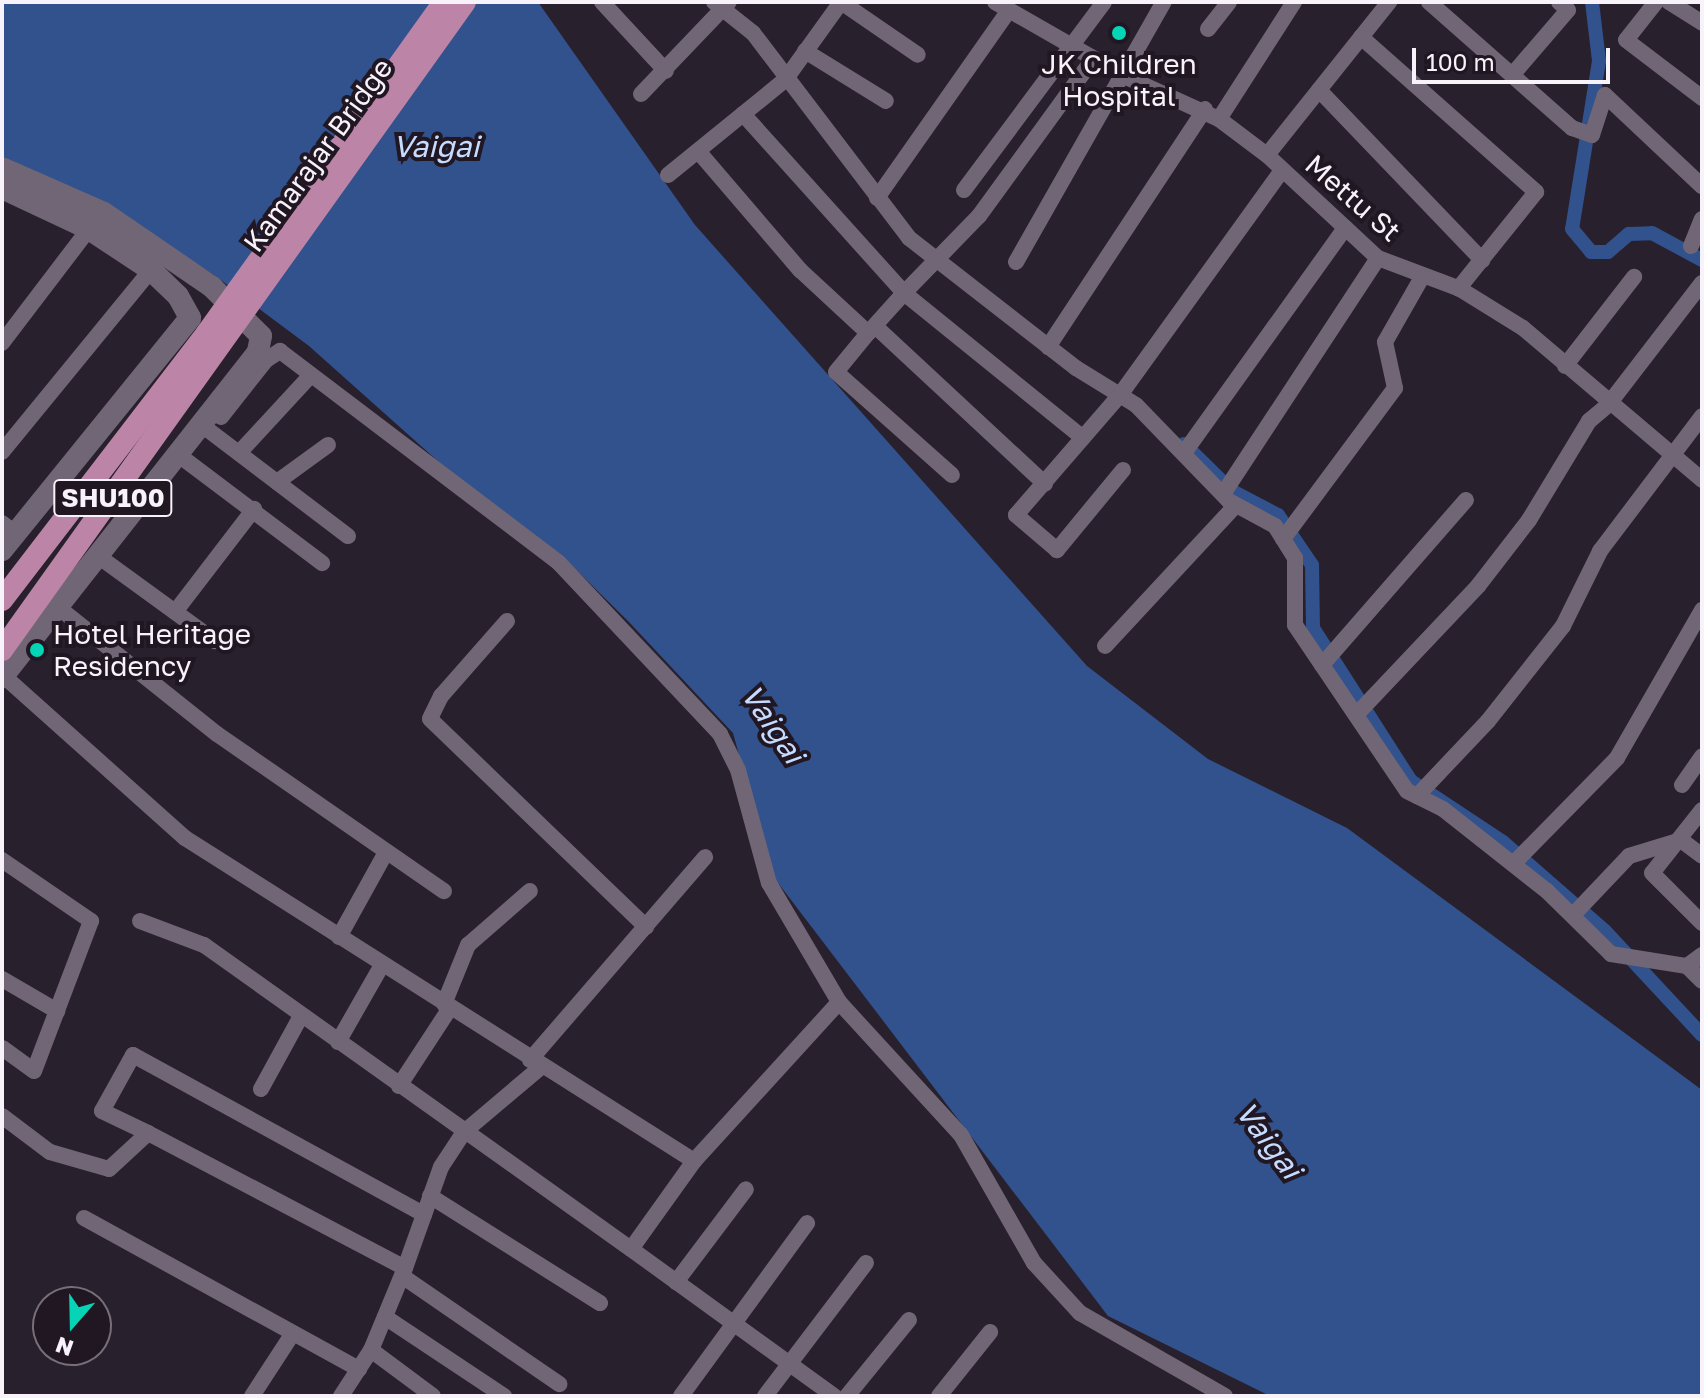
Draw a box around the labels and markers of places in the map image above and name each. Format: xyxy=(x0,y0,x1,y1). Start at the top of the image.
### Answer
marker: JK Children Hospital xyxy=(1108,22,1130,44)
place label: JK Children Hospital xyxy=(1041,47,1197,113)
place label: Hotel Heritage Residency xyxy=(53,617,251,683)
marker: Hotel Heritage Residency xyxy=(28,641,46,659)

